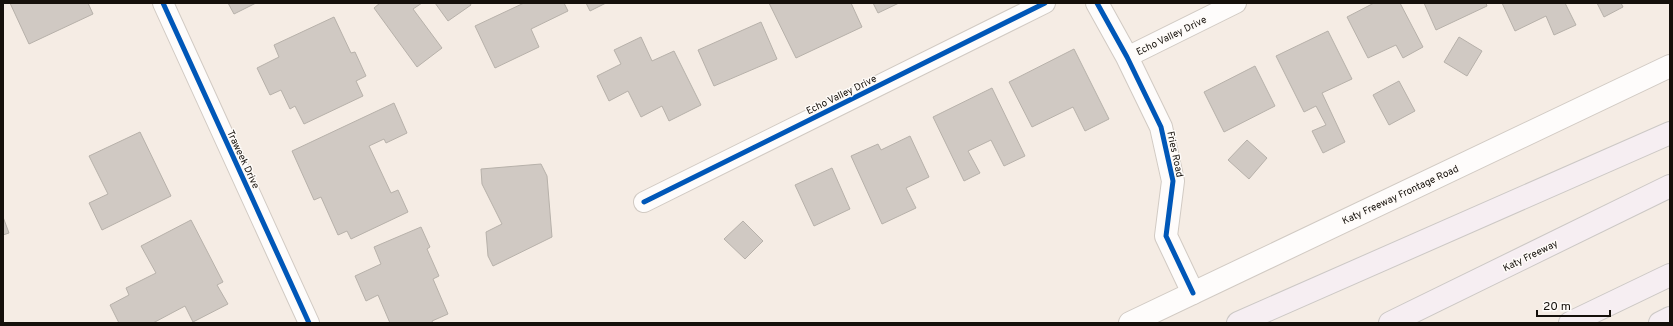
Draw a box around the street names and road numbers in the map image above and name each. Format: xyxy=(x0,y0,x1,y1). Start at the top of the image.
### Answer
street label: Echo Valley Drive xyxy=(1134,14,1209,59)
street label: Echo Valley Drive xyxy=(804,73,879,118)
street label: Traweek Drive xyxy=(223,128,262,191)
street label: Fries Road xyxy=(1163,130,1186,179)
street label: Katy Freeway Frontage Road xyxy=(1340,163,1461,228)
street label: Katy Freeway xyxy=(1501,237,1560,275)

